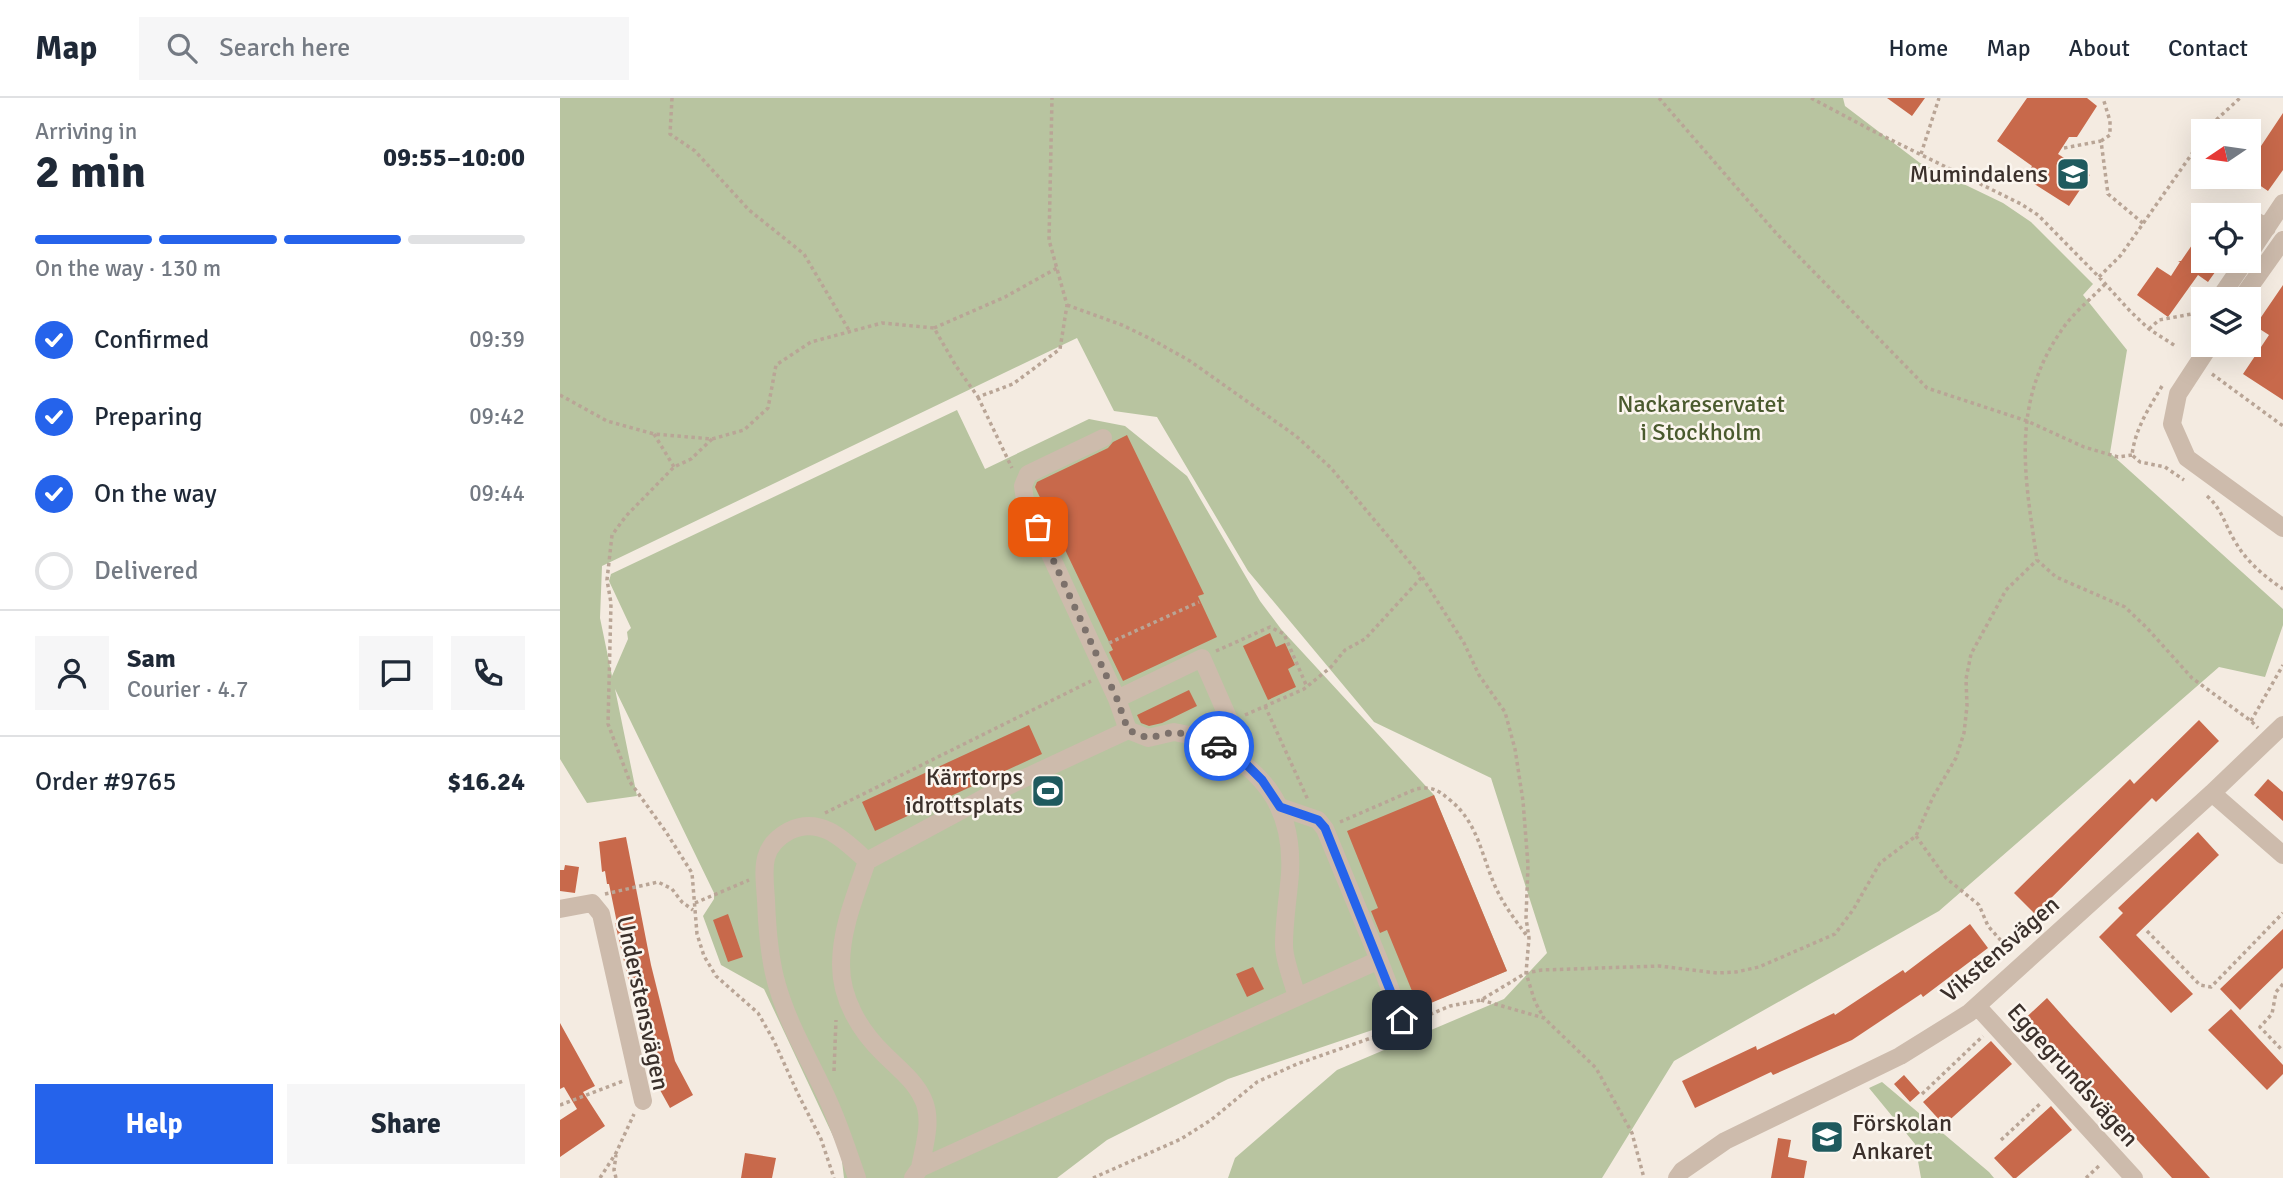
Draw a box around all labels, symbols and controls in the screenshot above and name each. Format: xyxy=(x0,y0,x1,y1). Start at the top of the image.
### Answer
search box xyxy=(139,17,629,80)
text: Map xyxy=(35,28,97,69)
icon: search xyxy=(163,29,201,67)
text: Search here xyxy=(219,32,350,64)
text: Home xyxy=(1888,33,1948,63)
text: Map xyxy=(1986,33,2031,63)
text: About xyxy=(2069,33,2130,63)
text: Contact xyxy=(2168,33,2248,63)
text: Arriving in xyxy=(35,117,137,146)
north arrow xyxy=(2191,119,2261,189)
map controls xyxy=(2191,119,2261,357)
text: 09:55–10:00 xyxy=(383,142,525,174)
text: 2 min xyxy=(35,144,146,200)
school or university icon: Mumindalens xyxy=(2054,155,2092,193)
place label: Mumindalens xyxy=(1909,159,2048,189)
button: locate xyxy=(2191,203,2261,273)
text: On the way · 130 m xyxy=(35,254,221,283)
button: layers xyxy=(2191,287,2261,357)
icon: check xyxy=(35,321,73,359)
text: Confirmed xyxy=(94,324,209,356)
text: 09:39 xyxy=(469,325,525,354)
park label: Nackareservatet i Stockholm xyxy=(1617,389,1785,447)
icon: check xyxy=(35,398,73,436)
text: Preparing xyxy=(94,401,202,433)
text: 09:42 xyxy=(469,402,525,431)
icon: check xyxy=(35,475,73,513)
text: On the way xyxy=(94,478,217,510)
text: 09:44 xyxy=(469,479,525,508)
pin xyxy=(1008,497,1068,557)
icon: bag xyxy=(1019,508,1057,546)
text: Delivered xyxy=(94,555,199,587)
button: person xyxy=(35,636,109,710)
button: chat xyxy=(359,636,433,710)
button: phone xyxy=(451,636,525,710)
text: Sam xyxy=(127,643,176,675)
text: Courier · 4.7 xyxy=(127,675,248,704)
courier xyxy=(1184,711,1254,781)
icon: car xyxy=(1200,727,1238,765)
place label: Kärrtorps idrottsplats xyxy=(905,762,1023,820)
text: Order #9765 xyxy=(35,766,176,798)
text: $16.24 xyxy=(447,766,525,798)
sports icon: Kärrtorps idrottsplats xyxy=(1029,772,1067,810)
street label: Vikstensvägen xyxy=(1935,889,2065,1009)
street label: Understensvägen xyxy=(610,913,676,1093)
pin xyxy=(1372,990,1432,1050)
street label: Eggegrundsvägen xyxy=(2001,997,2145,1153)
icon: home xyxy=(1383,1001,1421,1039)
button: Help xyxy=(35,1084,273,1164)
button: Share xyxy=(287,1084,525,1164)
place label: Förskolan Ankaret xyxy=(1852,1108,1952,1166)
school or university icon: Förskolan Ankaret xyxy=(1808,1118,1846,1156)

